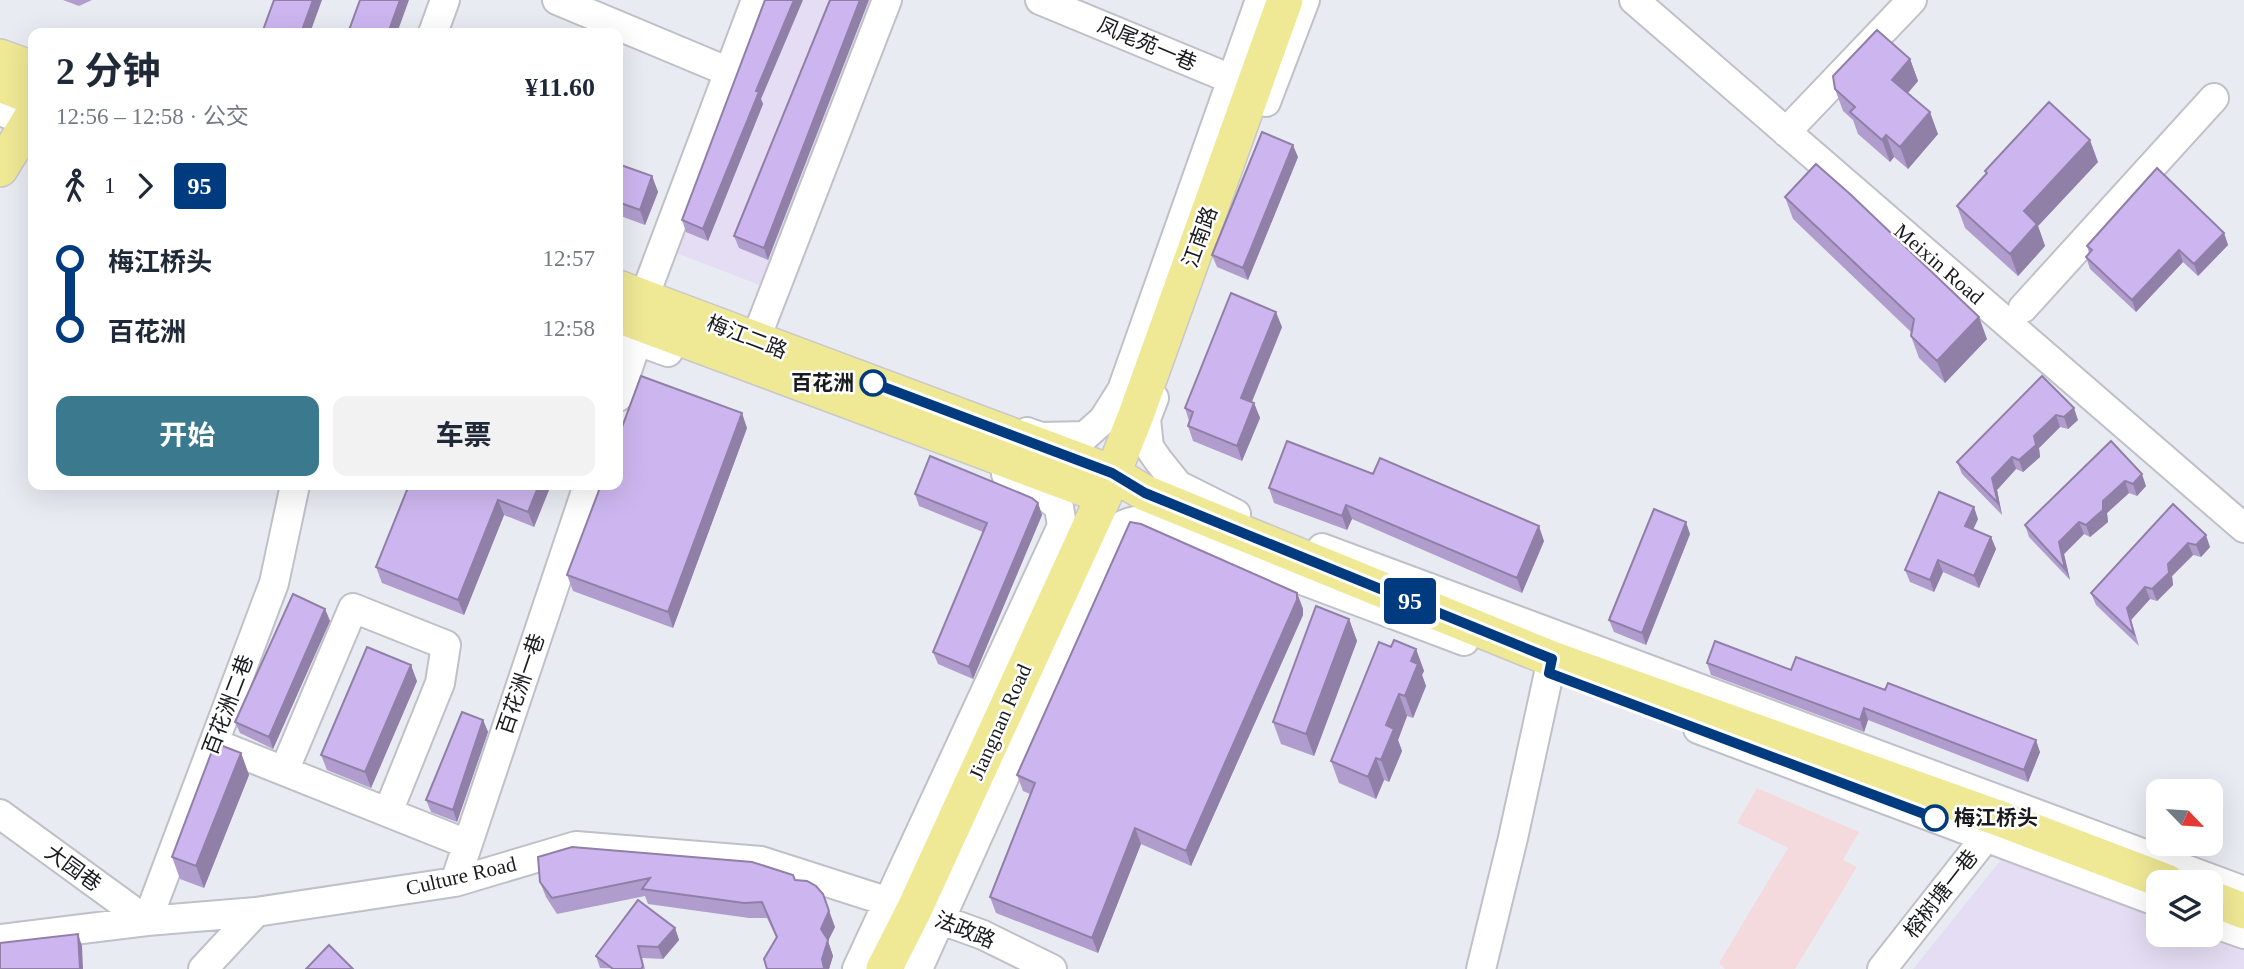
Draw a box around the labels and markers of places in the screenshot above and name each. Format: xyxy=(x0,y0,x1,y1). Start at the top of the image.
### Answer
marker: 百花洲 xyxy=(860,370,886,396)
place label: 百花洲 xyxy=(791,371,854,395)
marker: 梅江桥头 xyxy=(1922,805,1948,831)
place label: 梅江桥头 xyxy=(1954,806,2038,830)

